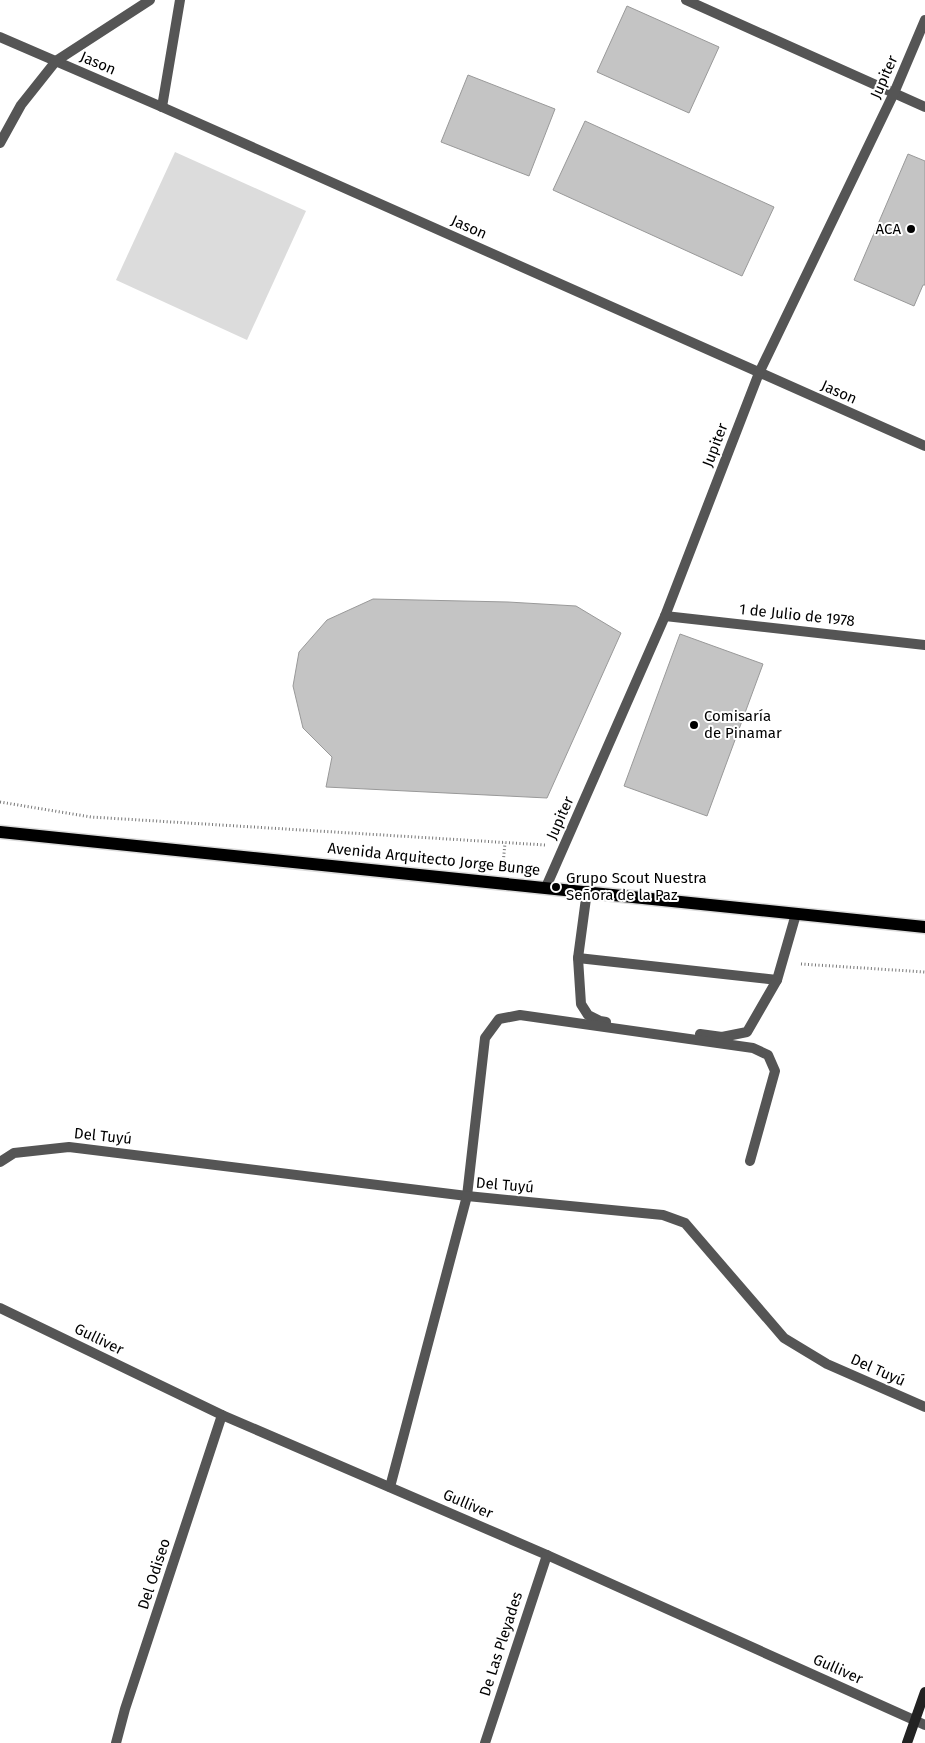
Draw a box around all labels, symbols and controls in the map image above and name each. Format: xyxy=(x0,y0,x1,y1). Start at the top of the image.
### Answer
street label: Jason xyxy=(77,47,119,79)
street label: Jupiter xyxy=(867,52,902,101)
street label: Jason xyxy=(448,211,490,243)
place label: ACA xyxy=(876,220,901,238)
marker: ACA xyxy=(905,223,917,235)
street label: Jason xyxy=(818,376,860,408)
street label: Jupiter xyxy=(698,420,732,470)
street label: 1 de Julio de 1978 xyxy=(738,600,856,630)
place label: Comisaría de Pinamar xyxy=(704,707,782,742)
marker: Comisaría de Pinamar xyxy=(688,719,700,731)
street label: Jupiter xyxy=(543,793,578,842)
street label: Avenida Arquitecto Jorge Bunge xyxy=(327,839,541,879)
place label: Grupo Scout Nuestra Señora de la Paz xyxy=(566,869,707,904)
marker: Grupo Scout Nuestra Señora de la Paz xyxy=(550,881,562,893)
street label: Del Tuyú xyxy=(73,1124,133,1148)
street label: Del Tuyú xyxy=(475,1173,535,1197)
street label: Gulliver xyxy=(71,1319,127,1359)
street label: Del Tuyú xyxy=(848,1350,908,1390)
street label: Gulliver xyxy=(440,1485,496,1523)
street label: Del Odiseo xyxy=(134,1536,174,1612)
street label: De Las Pleyades xyxy=(476,1590,526,1698)
street label: Gulliver xyxy=(810,1650,866,1688)

